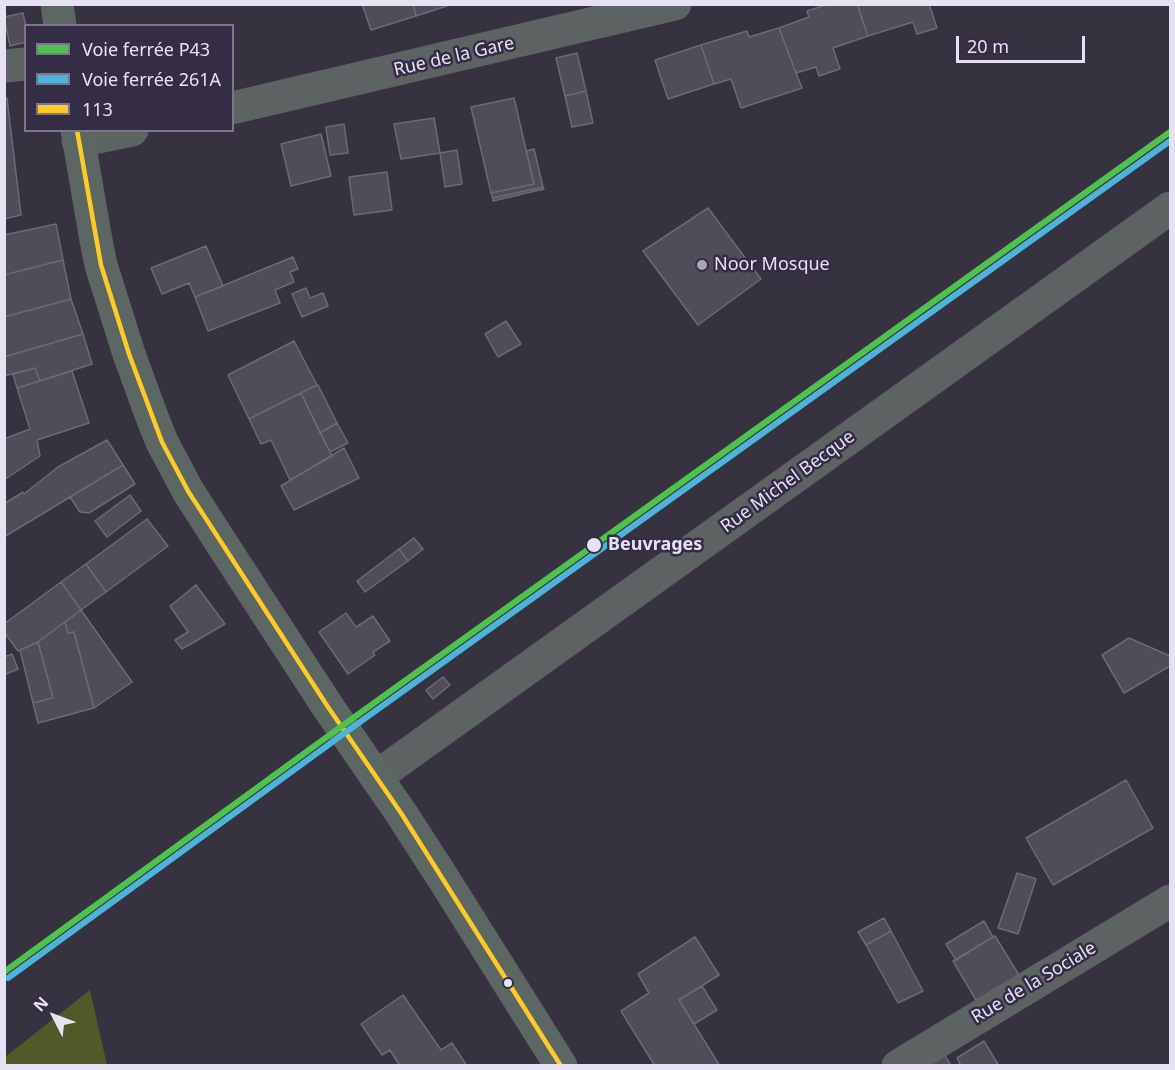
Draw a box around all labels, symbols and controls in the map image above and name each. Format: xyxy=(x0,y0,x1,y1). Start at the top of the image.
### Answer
legend xyxy=(24,24,234,132)
scale bar xyxy=(959,24,1088,62)
street label: Rue de la Gare xyxy=(392,33,516,81)
text: 20 m xyxy=(967,34,1009,58)
text: Voie ferrée P43 xyxy=(82,37,210,61)
text: Voie ferrée 261A xyxy=(82,67,221,91)
text: 113 xyxy=(82,97,113,121)
place label: Noor Mosque xyxy=(714,254,830,276)
marker: Noor Mosque xyxy=(695,258,709,272)
street label: Rue Michel Becque xyxy=(717,426,859,538)
place label: Beuvrages xyxy=(608,534,702,556)
marker: Beuvrages xyxy=(585,536,603,554)
street label: Rue de la Sociale xyxy=(968,937,1100,1029)
unlabelled marker xyxy=(502,977,514,989)
north arrow xyxy=(24,986,84,1046)
text: N xyxy=(28,992,53,1016)

